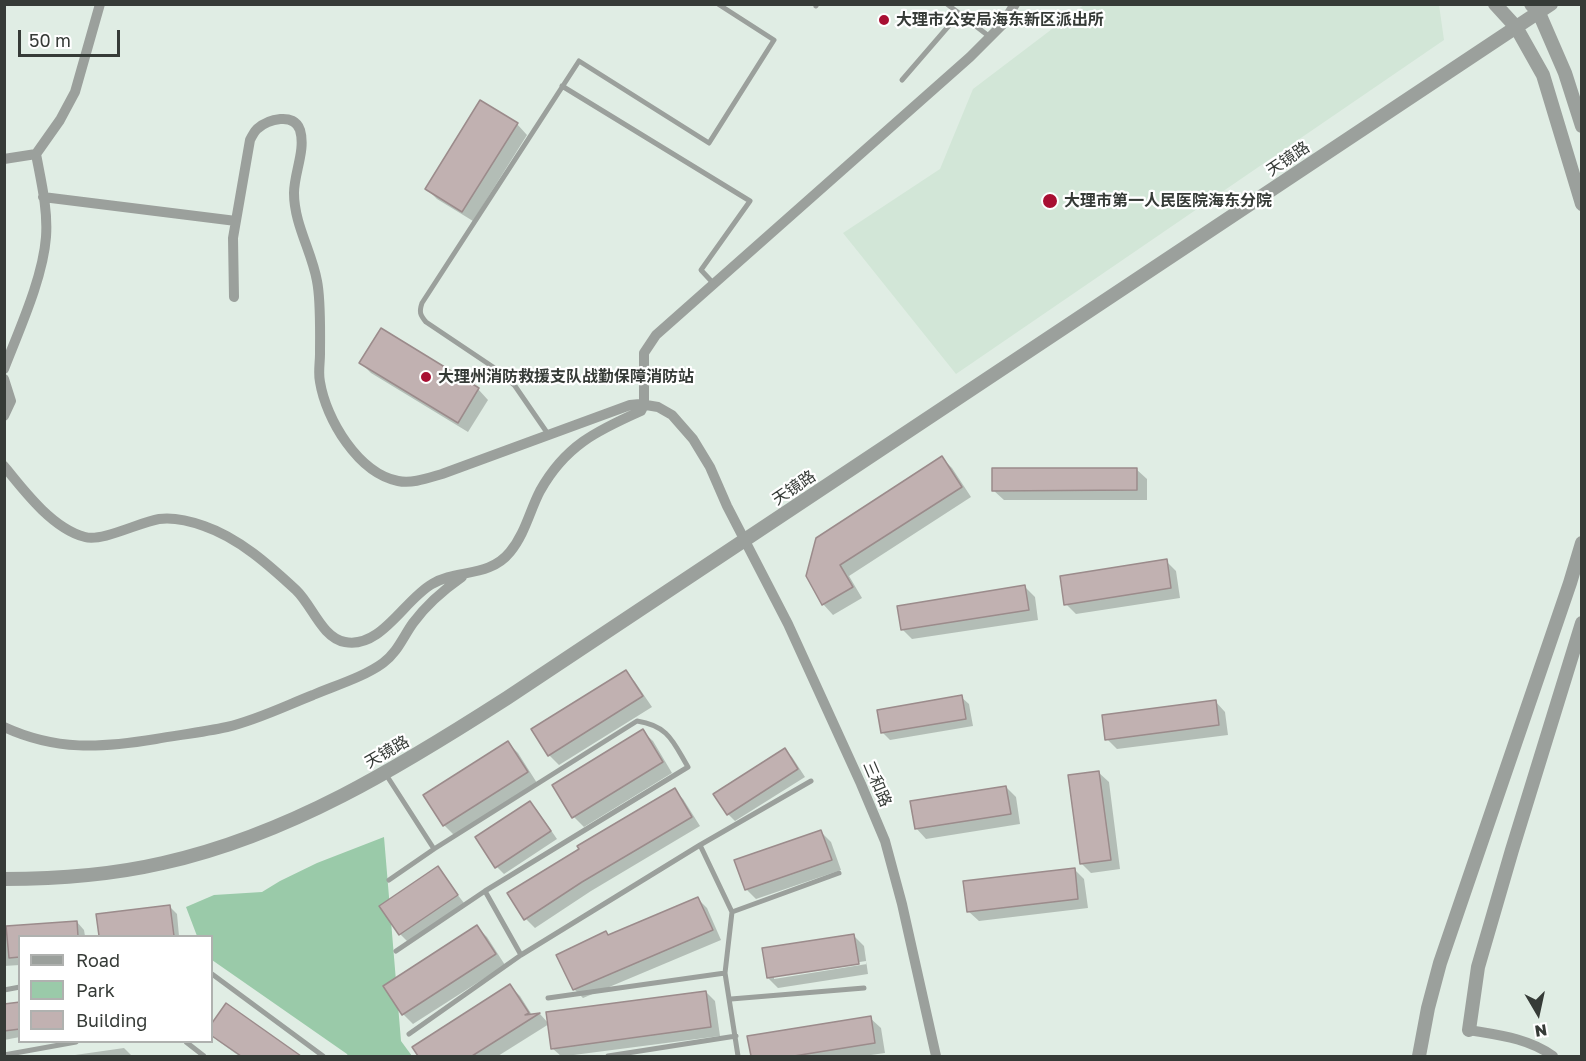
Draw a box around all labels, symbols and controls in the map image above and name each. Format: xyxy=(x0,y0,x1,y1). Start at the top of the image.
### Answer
place label: 大理市公安局海东新区派出所 xyxy=(896,10,1104,30)
marker: 大理市公安局海东新区派出所 xyxy=(877,13,891,27)
scale bar xyxy=(21,18,123,56)
text: 50 m xyxy=(29,29,71,51)
street label: 天镜路 xyxy=(1263,138,1313,180)
place label: 大理市第一人民医院海东分院 xyxy=(1064,191,1272,211)
marker: 大理市第一人民医院海东分院 xyxy=(1041,192,1059,210)
place label: 大理州消防救援支队战勤保障消防站 xyxy=(438,367,694,387)
marker: 大理州消防救援支队战勤保障消防站 xyxy=(419,370,433,384)
street label: 天镜路 xyxy=(769,467,819,509)
street label: 天镜路 xyxy=(361,732,413,772)
street label: 三和路 xyxy=(859,758,895,810)
legend xyxy=(18,935,213,1043)
text: Road xyxy=(76,949,120,971)
text: Park xyxy=(76,979,115,1001)
north arrow xyxy=(1508,983,1568,1043)
text: Building xyxy=(76,1009,147,1031)
text: N xyxy=(1533,1020,1548,1042)

